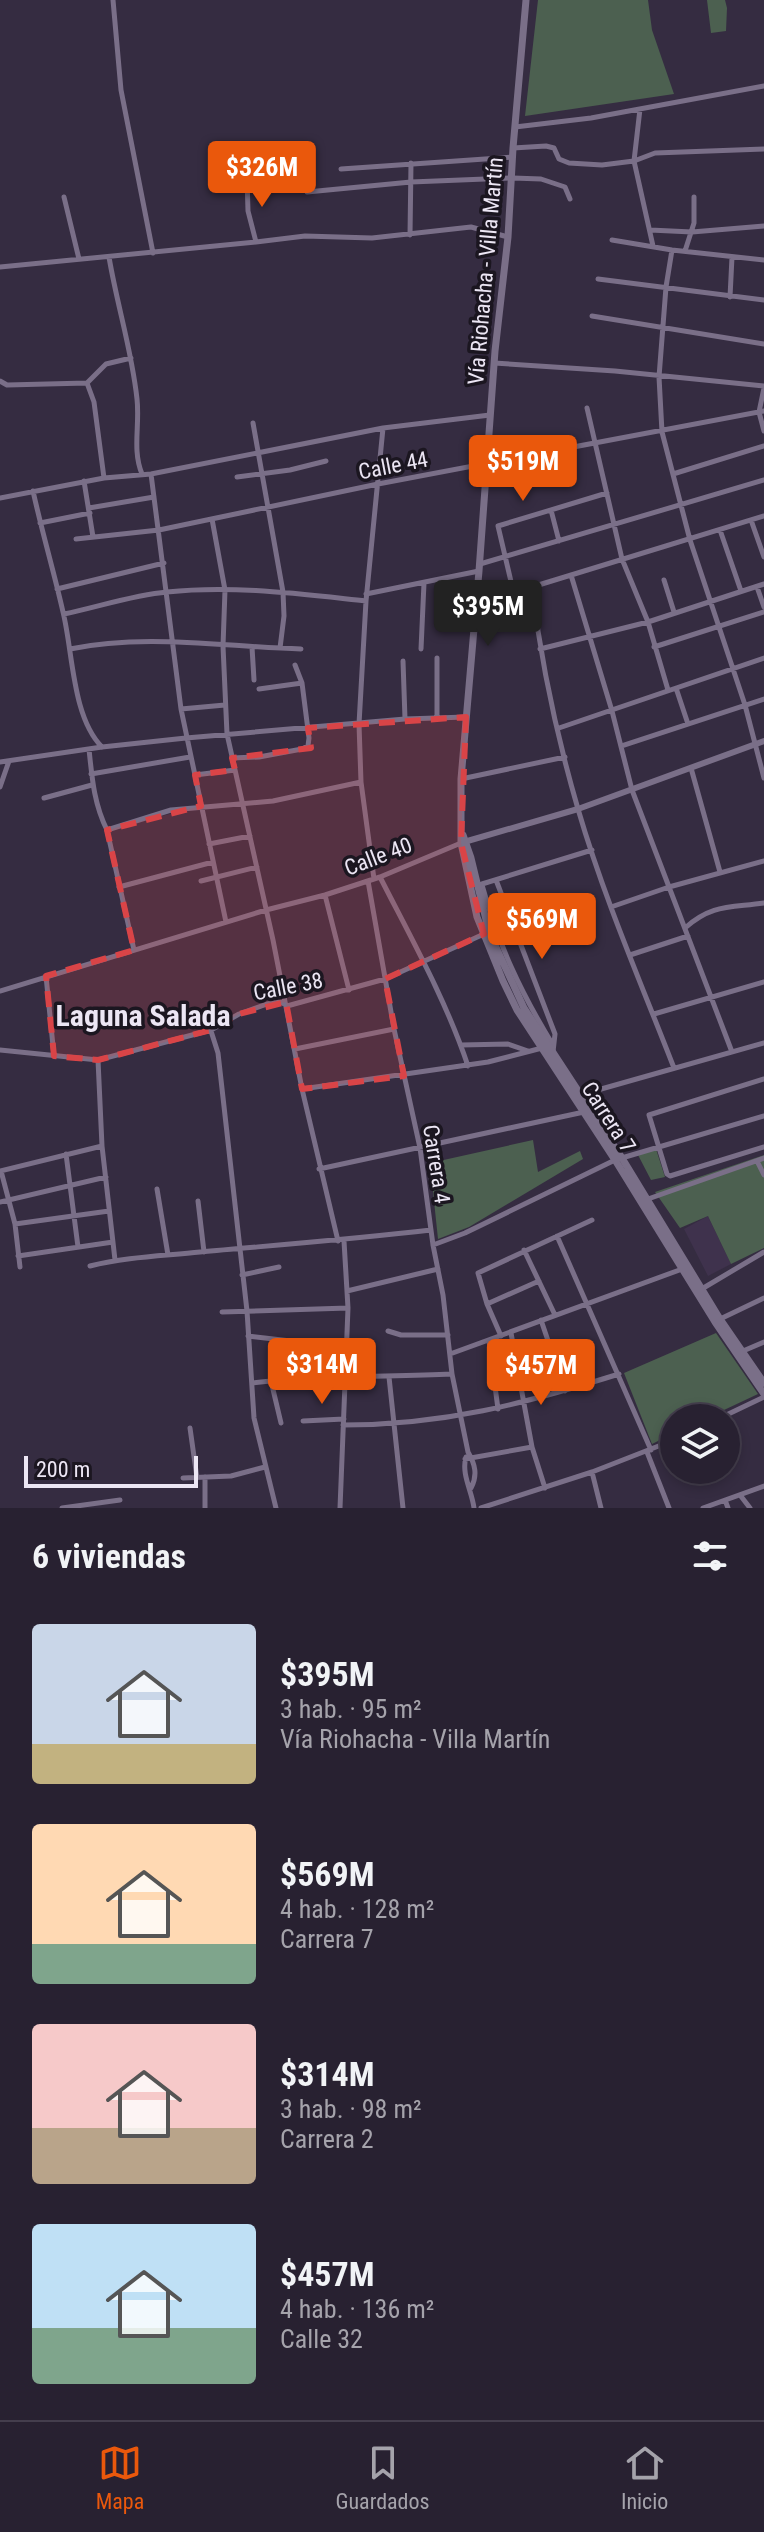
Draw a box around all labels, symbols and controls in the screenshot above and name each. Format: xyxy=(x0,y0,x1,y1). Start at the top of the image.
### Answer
pin: $326M xyxy=(206,141,318,209)
text: $326M xyxy=(226,152,298,182)
street label: Vía Riohacha - Villa Martín xyxy=(463,156,508,386)
pin: $519M xyxy=(467,435,579,503)
street label: Calle 44 xyxy=(356,446,430,484)
text: $519M xyxy=(487,446,559,476)
pin: $395M xyxy=(432,580,544,648)
text: $395M xyxy=(452,591,524,621)
street label: Calle 40 xyxy=(341,832,415,881)
pin: $569M xyxy=(486,893,598,961)
text: $569M xyxy=(506,904,578,934)
street label: Calle 38 xyxy=(251,968,325,1005)
district label: Laguna Salada xyxy=(55,998,231,1033)
street label: Carrera 7 xyxy=(577,1077,641,1157)
street label: Carrera 4 xyxy=(418,1123,455,1205)
pin: $314M xyxy=(266,1338,378,1406)
pin: $457M xyxy=(485,1339,597,1407)
text: $314M xyxy=(286,1349,358,1379)
text: $457M xyxy=(505,1350,577,1380)
map controls xyxy=(660,1404,740,1484)
button: layers xyxy=(660,1404,740,1484)
scale bar xyxy=(24,1452,198,1488)
text: 200 m xyxy=(36,1457,90,1482)
icon: filters xyxy=(688,1534,732,1578)
text: 6 viviendas xyxy=(32,1536,186,1576)
text: $395M xyxy=(280,1654,375,1694)
icon: home xyxy=(96,1656,192,1752)
text: 3 hab. · 95 m² xyxy=(280,1694,422,1724)
text: Vía Riohacha - Villa Martín xyxy=(280,1724,550,1754)
text: $569M xyxy=(280,1854,375,1894)
icon: home xyxy=(96,1856,192,1952)
text: 4 hab. · 128 m² xyxy=(280,1894,434,1924)
text: Carrera 7 xyxy=(280,1924,374,1954)
text: $314M xyxy=(280,2054,375,2094)
icon: home xyxy=(96,2056,192,2152)
text: 3 hab. · 98 m² xyxy=(280,2094,422,2124)
text: Carrera 2 xyxy=(280,2124,374,2154)
text: $457M xyxy=(280,2254,375,2294)
icon: home xyxy=(96,2256,192,2352)
text: 4 hab. · 136 m² xyxy=(280,2294,434,2324)
text: Calle 32 xyxy=(280,2324,363,2354)
tab: Mapa xyxy=(96,2441,144,2514)
tab: Guardados xyxy=(335,2441,430,2514)
tab: Inicio xyxy=(621,2441,668,2514)

